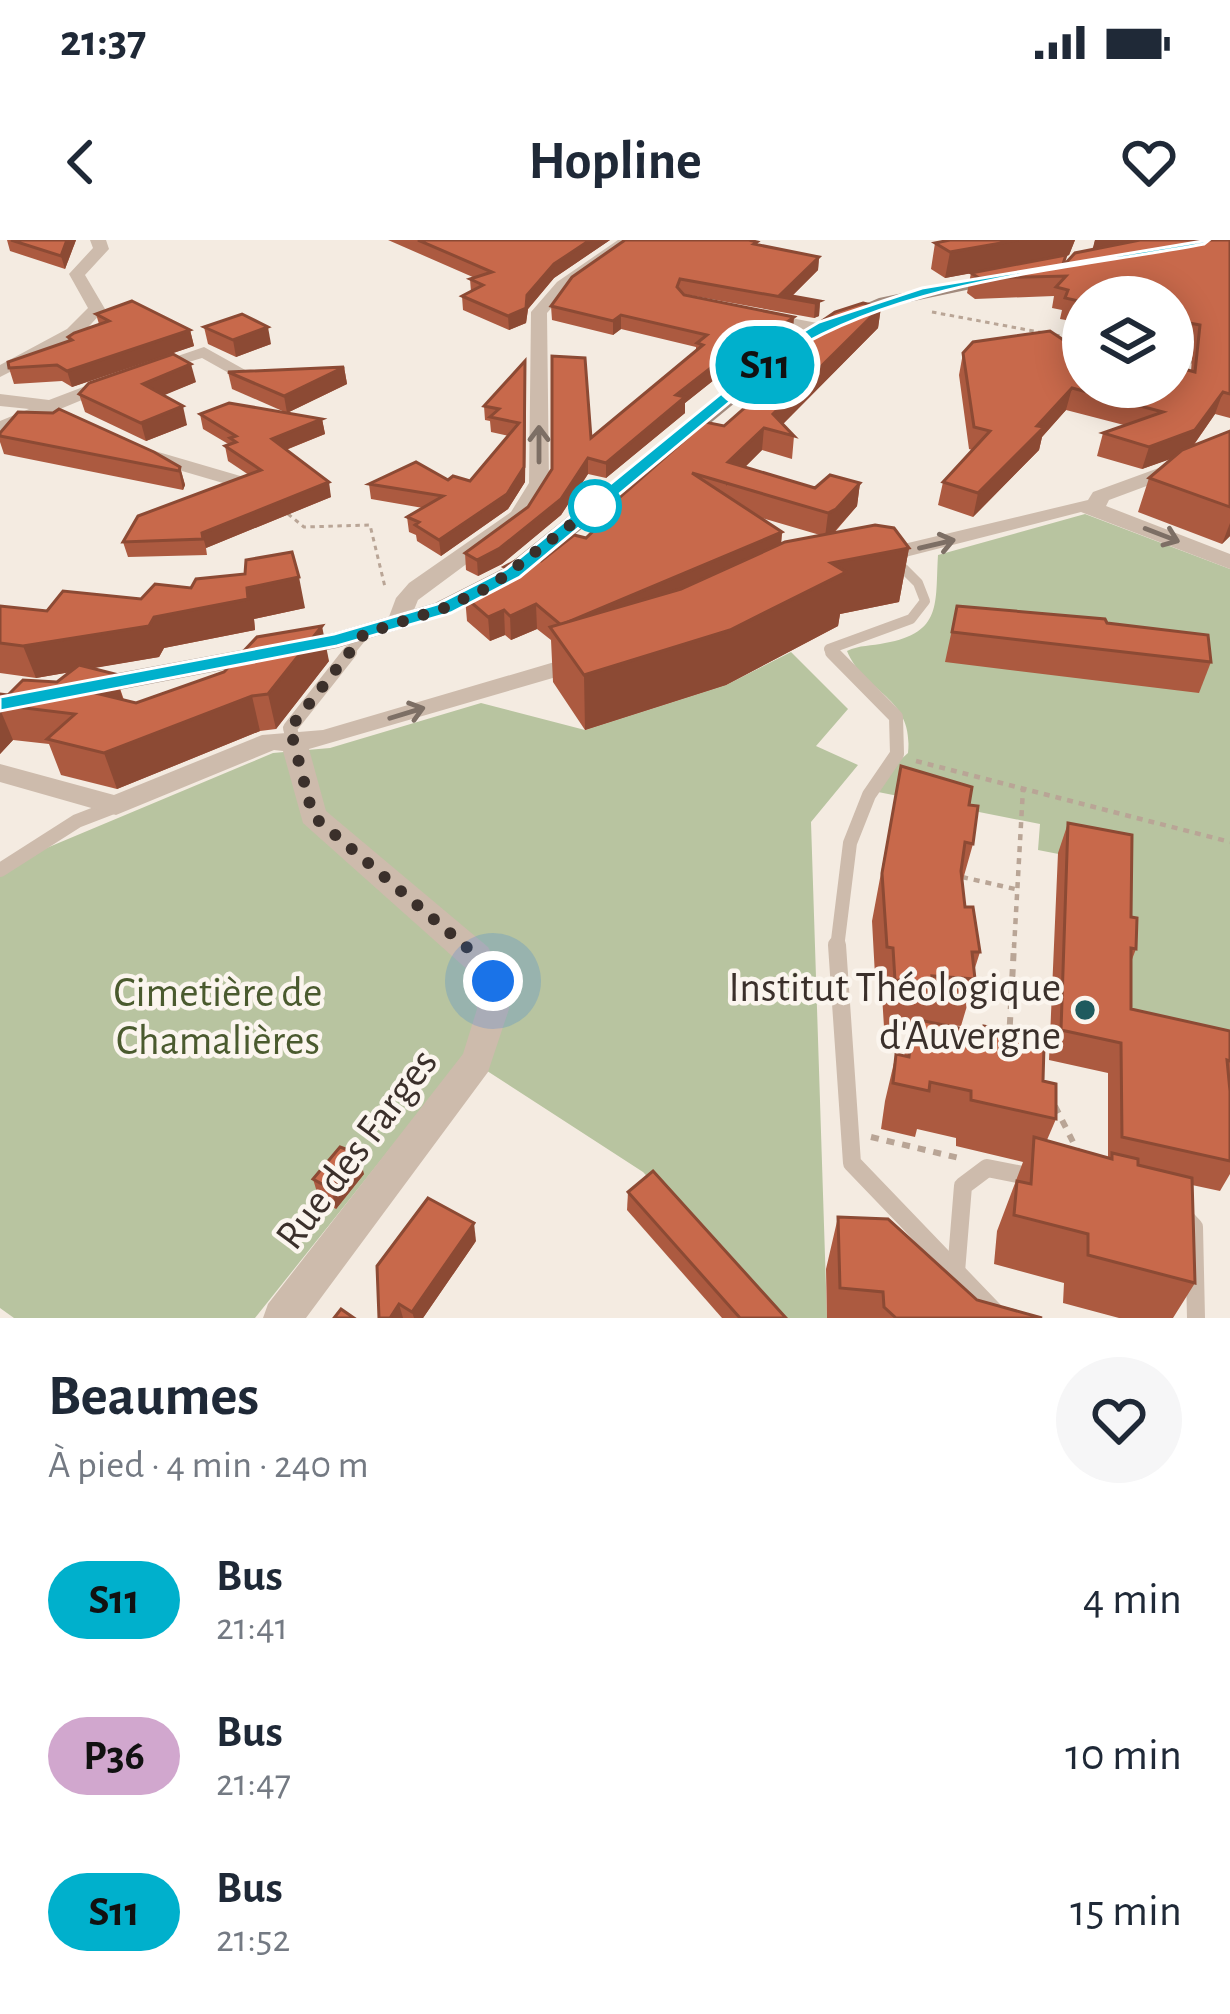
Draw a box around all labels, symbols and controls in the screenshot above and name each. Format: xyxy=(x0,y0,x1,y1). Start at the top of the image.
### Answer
text: 21:37 xyxy=(60,19,147,64)
icon: back xyxy=(48,129,114,195)
icon: heart xyxy=(1116,129,1182,195)
text: Hopline xyxy=(528,135,702,189)
map controls xyxy=(1062,276,1194,408)
button: layers xyxy=(1062,276,1194,408)
line badge: S11 xyxy=(696,326,834,404)
text: S11 xyxy=(739,344,791,386)
one-way arrow xyxy=(528,425,550,464)
unlabelled marker xyxy=(570,481,620,531)
one-way arrow xyxy=(1143,526,1180,547)
one-way arrow xyxy=(917,531,955,554)
one-way arrow xyxy=(387,701,425,723)
your location xyxy=(463,951,523,1011)
place label: Institut Théologique d'Auvergne xyxy=(728,967,1061,1057)
park label: Cimetière de Chamalières xyxy=(114,972,322,1062)
marker: Institut Théologique d'Auvergne xyxy=(1072,997,1098,1023)
street label: Rue des Farges xyxy=(268,1041,445,1257)
button: heart xyxy=(1056,1357,1182,1483)
text: Beaumes xyxy=(48,1368,259,1425)
text: À pied · 4 min · 240 m xyxy=(48,1446,369,1485)
text: Bus xyxy=(216,1554,283,1599)
text: 4 min xyxy=(1083,1577,1182,1622)
text: S11 xyxy=(88,1579,140,1621)
text: 21:41 xyxy=(216,1608,288,1647)
text: Bus xyxy=(216,1710,283,1755)
text: 10 min xyxy=(1065,1733,1182,1778)
text: P36 xyxy=(83,1735,145,1777)
text: 21:47 xyxy=(216,1764,291,1803)
text: Bus xyxy=(216,1866,283,1911)
text: 15 min xyxy=(1070,1889,1182,1934)
text: S11 xyxy=(88,1891,140,1933)
text: 21:52 xyxy=(216,1920,290,1959)

